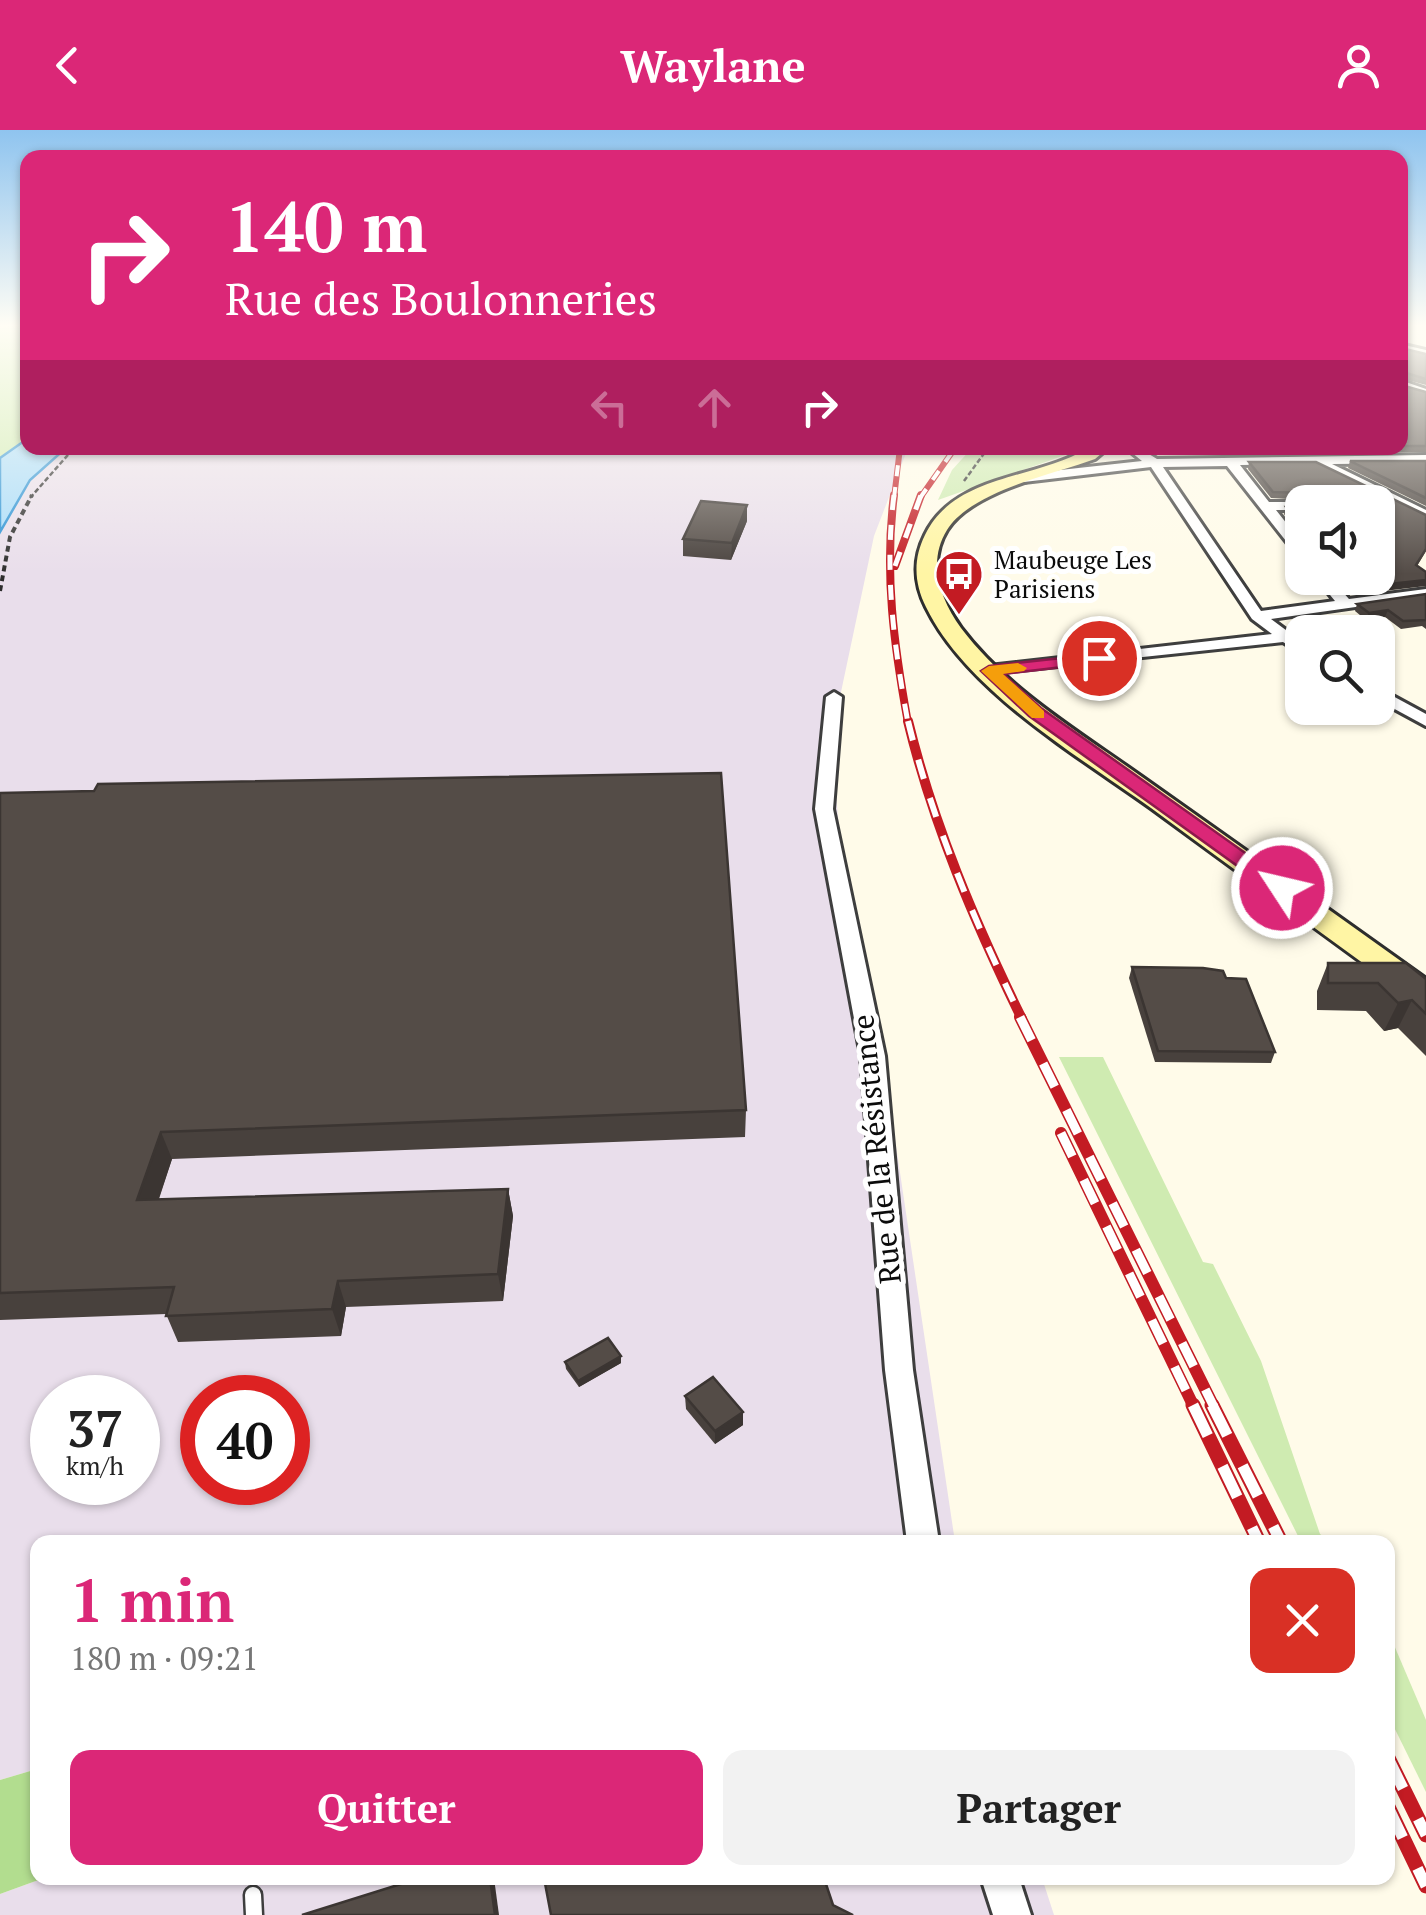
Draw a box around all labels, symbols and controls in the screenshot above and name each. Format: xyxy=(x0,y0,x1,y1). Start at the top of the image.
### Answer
text: Waylane xyxy=(620,35,806,95)
icon: back xyxy=(40,38,95,93)
icon: person xyxy=(1331,38,1386,93)
text: 140 m xyxy=(225,179,427,272)
icon: right xyxy=(60,190,190,320)
text: Rue des Boulonneries xyxy=(225,268,657,328)
icon: left xyxy=(582,380,637,435)
icon: ahead xyxy=(687,380,742,435)
icon: right xyxy=(792,380,847,435)
map controls xyxy=(1285,485,1395,725)
button: sound xyxy=(1285,485,1395,595)
place label: Maubeuge Les Parisiens xyxy=(994,543,1152,605)
bus stop icon: Maubeuge Les Parisiens xyxy=(933,548,985,616)
button: search xyxy=(1285,615,1395,725)
pin xyxy=(1057,616,1142,701)
icon: arrive xyxy=(1072,631,1127,686)
position arrow xyxy=(1230,836,1334,940)
street label: Rue de la Résistance xyxy=(842,1013,910,1286)
speed limit sign: 40 xyxy=(180,1375,310,1505)
text: 37 xyxy=(67,1395,123,1461)
text: km/h xyxy=(66,1449,124,1482)
text: 1 min xyxy=(70,1560,234,1639)
button: close xyxy=(1250,1568,1355,1673)
text: 180 m · 09:21 xyxy=(70,1637,258,1679)
button: Quitter xyxy=(70,1750,703,1865)
button: Partager xyxy=(723,1750,1355,1865)

